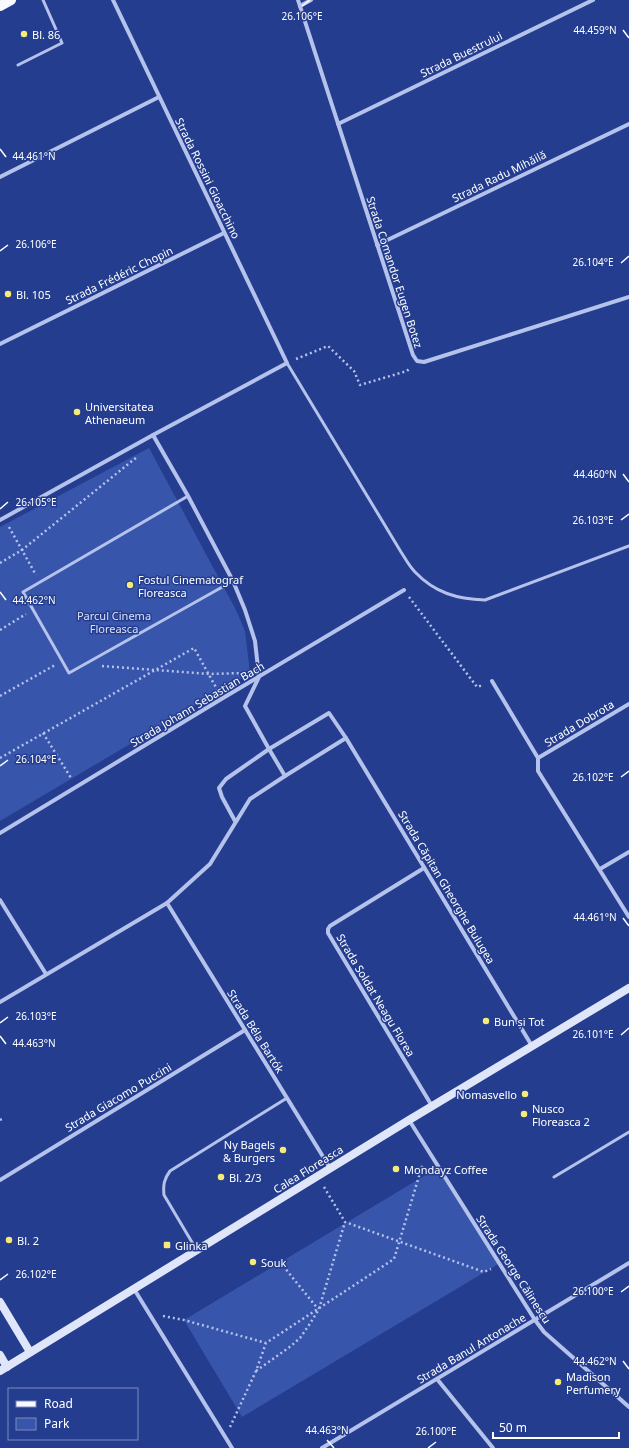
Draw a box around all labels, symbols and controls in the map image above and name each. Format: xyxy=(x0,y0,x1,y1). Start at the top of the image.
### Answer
text: 26.106°E xyxy=(281,9,323,23)
text: 44.459°N xyxy=(573,23,617,37)
place label: Bl. 86 xyxy=(32,27,60,42)
street label: Strada Buestrului xyxy=(417,28,505,80)
marker: Bl. 86 xyxy=(19,29,29,39)
street label: Strada Rossini Gioacchino xyxy=(172,115,244,241)
street label: Strada Radu Mihăilă xyxy=(449,147,549,205)
text: 44.461°N xyxy=(12,149,56,163)
street label: Strada Comandor Eugen Botez xyxy=(363,194,427,350)
text: 26.106°E xyxy=(15,237,57,251)
street label: Strada Frédéric Chopin xyxy=(63,242,175,308)
text: 26.104°E xyxy=(572,255,614,269)
place label: Bl. 105 xyxy=(16,287,51,302)
marker: Bl. 105 xyxy=(3,289,13,299)
place label: Universitatea Athenaeum xyxy=(85,399,154,427)
marker: Universitatea Athenaeum xyxy=(72,407,82,417)
text: 44.460°N xyxy=(573,467,617,481)
text: 26.105°E xyxy=(15,495,57,509)
text: 26.103°E xyxy=(572,513,614,527)
place label: Fostul Cinematograf Floreasca xyxy=(138,572,244,600)
marker: Fostul Cinematograf Floreasca xyxy=(125,580,135,590)
text: 44.462°N xyxy=(12,593,56,607)
park label: Parcul Cinema Floreasca xyxy=(77,608,151,636)
street label: Strada Johann Sebastian Bach xyxy=(127,658,267,750)
street label: Strada Dobrota xyxy=(541,696,617,750)
text: 26.104°E xyxy=(15,752,57,766)
text: 26.102°E xyxy=(572,770,614,784)
street label: Strada Căpitan Gheorghe Bulugea xyxy=(395,808,499,966)
text: 44.461°N xyxy=(573,910,617,924)
street label: Strada Soldat Neagu Florea xyxy=(333,931,419,1059)
street label: Strada Béla Bartók xyxy=(224,986,288,1076)
text: 26.103°E xyxy=(15,1009,57,1023)
place label: Bun și Tot xyxy=(494,1014,545,1029)
marker: Bun și Tot xyxy=(481,1016,491,1026)
text: 26.101°E xyxy=(572,1027,614,1041)
text: 44.463°N xyxy=(12,1036,56,1050)
street label: Strada Giacomo Puccini xyxy=(62,1059,174,1135)
place label: Nomasvello xyxy=(456,1087,517,1102)
marker: Nomasvello xyxy=(520,1089,530,1099)
place label: Nusco Floreasca 2 xyxy=(532,1101,590,1129)
marker: Nusco Floreasca 2 xyxy=(519,1109,529,1119)
place label: Ny Bagels & Burgers xyxy=(223,1137,275,1165)
street label: Calea Floreasca xyxy=(270,1141,346,1197)
marker: Ny Bagels & Burgers xyxy=(278,1145,288,1155)
place label: Mondayz Coffee xyxy=(404,1162,488,1177)
marker: Mondayz Coffee xyxy=(391,1164,401,1174)
place label: Bl. 2/3 xyxy=(229,1170,261,1185)
marker: Bl. 2/3 xyxy=(216,1172,226,1182)
street label: Strada George Călinescu xyxy=(473,1212,555,1326)
place label: Bl. 2 xyxy=(17,1233,39,1248)
marker: Bl. 2 xyxy=(4,1235,14,1245)
place label: Glinka xyxy=(175,1238,208,1253)
marker: Glinka xyxy=(162,1240,172,1250)
place label: Souk xyxy=(261,1255,286,1270)
marker: Souk xyxy=(248,1257,258,1267)
text: 26.102°E xyxy=(15,1267,57,1281)
text: 26.100°E xyxy=(572,1284,614,1298)
street label: Strada Banul Antonache xyxy=(414,1309,528,1387)
text: 44.462°N xyxy=(573,1354,617,1368)
place label: Madison Perfumery xyxy=(566,1369,621,1397)
marker: Madison Perfumery xyxy=(553,1377,563,1387)
legend xyxy=(8,1388,138,1440)
text: Road xyxy=(44,1395,73,1412)
scale bar xyxy=(493,1414,619,1440)
text: Park xyxy=(44,1415,70,1432)
text: 50 m xyxy=(499,1419,527,1436)
text: 44.463°N xyxy=(305,1423,349,1437)
text: 26.100°E xyxy=(415,1424,457,1438)

